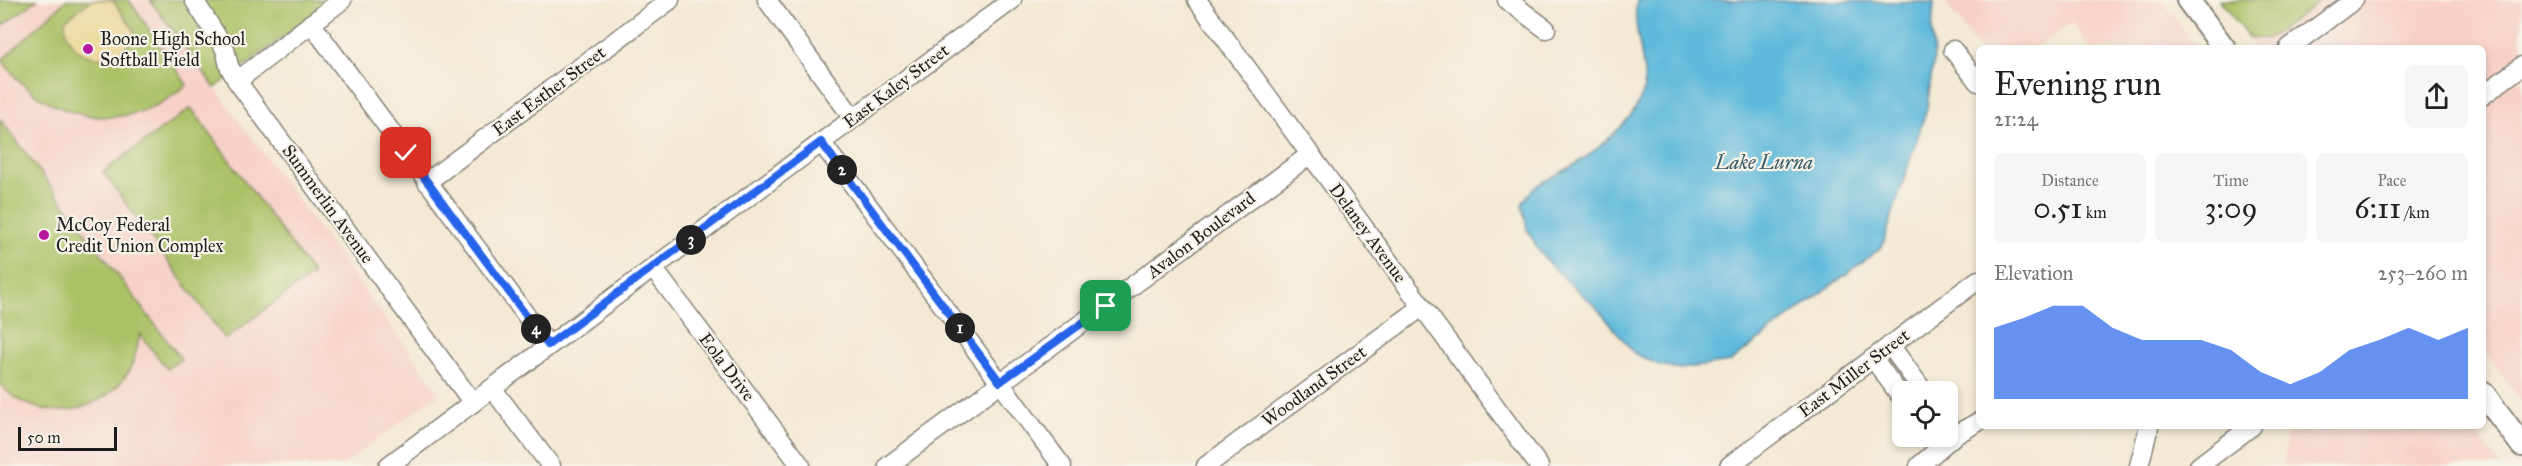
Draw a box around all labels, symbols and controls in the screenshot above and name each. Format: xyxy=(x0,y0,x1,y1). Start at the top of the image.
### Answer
place label: Boone High School Softball Field xyxy=(100,28,245,71)
street label: East Kaley Street xyxy=(839,39,954,133)
street label: East Esther Street xyxy=(488,41,610,141)
marker: Boone High School Softball Field xyxy=(81,42,95,56)
text: Evening run xyxy=(1994,64,2161,104)
button: share xyxy=(2405,65,2468,128)
text: 21:24 xyxy=(1994,107,2038,131)
pin xyxy=(380,127,431,178)
icon: check xyxy=(389,136,422,169)
street label: Summerlin Avenue xyxy=(277,140,379,268)
water label: Lake Lurna xyxy=(1714,150,1813,174)
pin: 2 xyxy=(827,155,857,185)
text: 2 xyxy=(838,160,846,179)
text: Distance xyxy=(2041,171,2099,190)
text: Time xyxy=(2213,171,2249,190)
text: Pace xyxy=(2377,171,2407,190)
street label: Delaney Avenue xyxy=(1325,179,1411,287)
street label: Avalon Boulevard xyxy=(1142,187,1260,284)
text: 0.51 xyxy=(2033,190,2082,226)
text: 3:09 xyxy=(2204,190,2258,226)
text: 6:11 xyxy=(2354,190,2401,226)
text: km xyxy=(2082,203,2107,222)
text: /km xyxy=(2401,203,2430,222)
place label: McCoy Federal Credit Union Complex xyxy=(56,214,223,257)
pin: 3 xyxy=(676,225,706,255)
marker: McCoy Federal Credit Union Complex xyxy=(37,228,51,242)
text: 3 xyxy=(688,230,694,249)
text: Elevation xyxy=(1994,261,2073,285)
text: 253–260 m xyxy=(2378,261,2468,285)
pin xyxy=(1080,280,1131,331)
icon: arrive xyxy=(1089,289,1122,322)
pin: 1 xyxy=(945,313,975,343)
pin: 4 xyxy=(521,314,551,344)
text: 1 xyxy=(957,318,963,337)
text: 4 xyxy=(532,319,540,338)
street label: East Miller Street xyxy=(1794,324,1914,422)
street label: Eola Drive xyxy=(694,328,760,406)
street label: Woodland Street xyxy=(1258,340,1371,431)
map controls xyxy=(1892,381,1958,447)
button: locate xyxy=(1892,381,1958,447)
scale bar xyxy=(18,424,117,452)
text: 50 m xyxy=(27,428,61,447)

